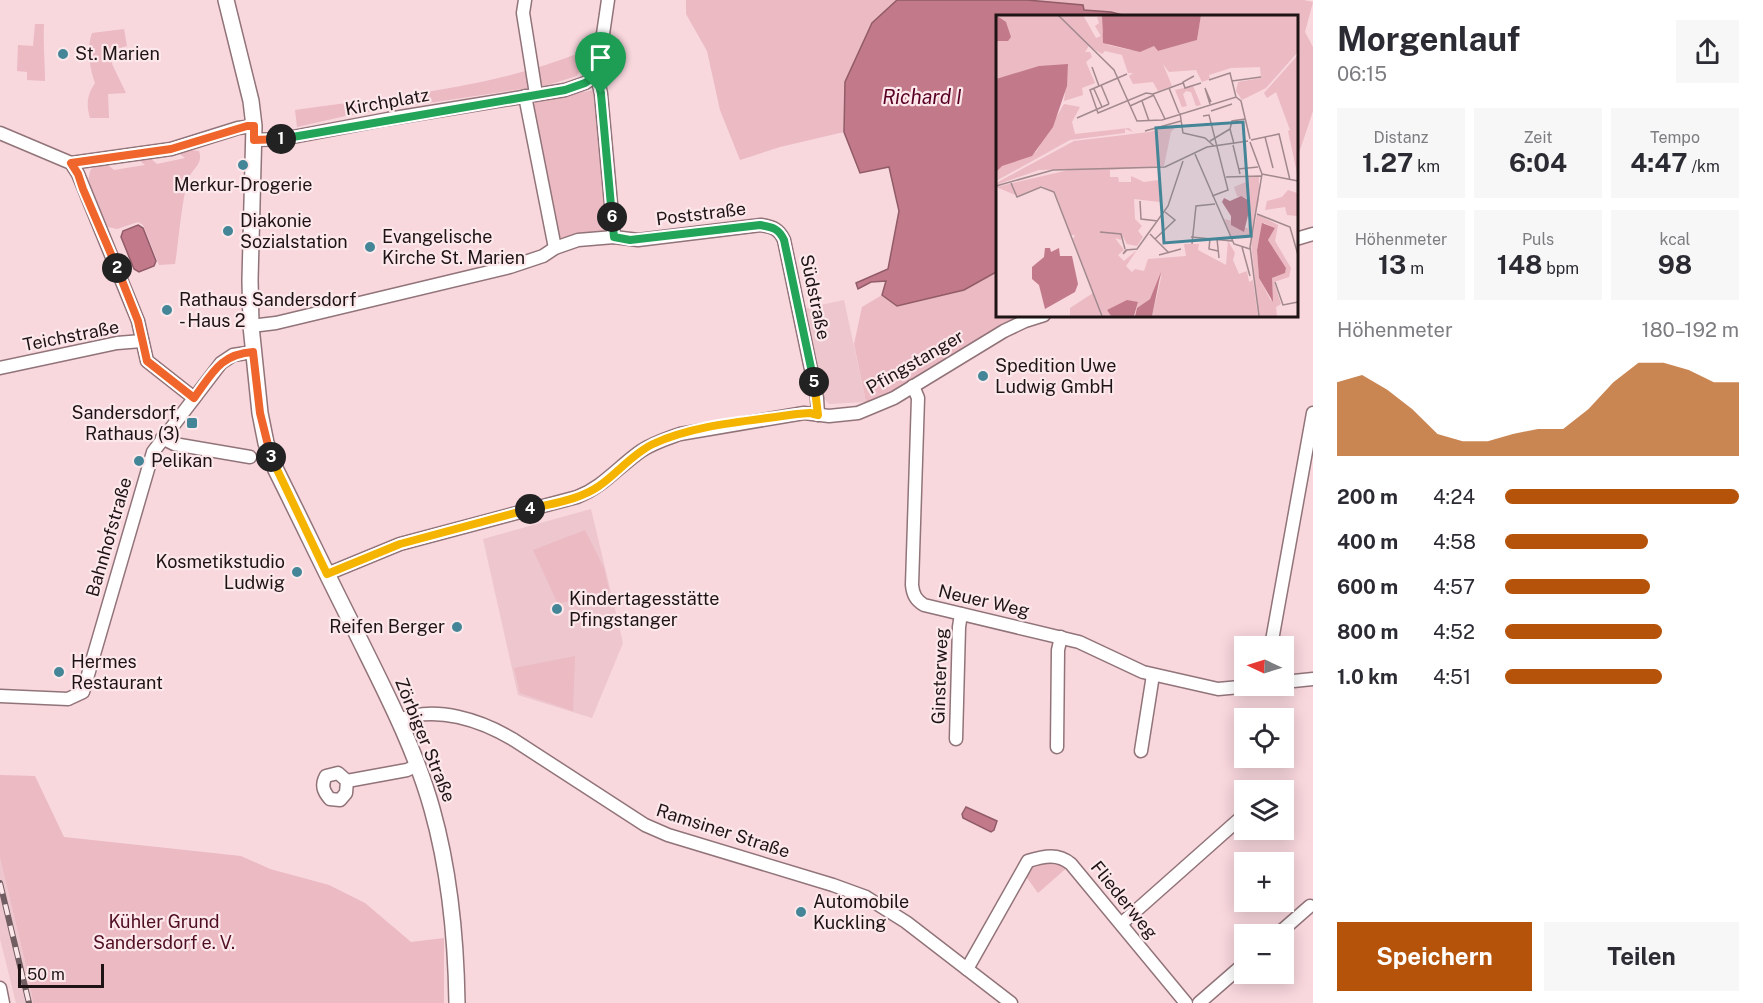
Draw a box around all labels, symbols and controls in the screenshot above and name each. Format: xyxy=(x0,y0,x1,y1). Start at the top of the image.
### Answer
inset map xyxy=(996,15,1298,316)
text: Morgenlauf xyxy=(1337,20,1520,58)
button: share xyxy=(1676,20,1739,83)
pin xyxy=(575,32,626,94)
icon: arrive xyxy=(584,41,617,74)
place label: St. Marien xyxy=(75,43,160,64)
marker: St. Marien xyxy=(56,47,70,61)
text: 06:15 xyxy=(1337,62,1387,86)
street label: Kirchplatz xyxy=(343,84,431,119)
water label: Richard I xyxy=(882,85,962,109)
pin: 1 xyxy=(266,124,296,154)
text: Distanz xyxy=(1374,128,1428,147)
text: Zeit xyxy=(1523,128,1553,147)
text: Tempo xyxy=(1650,128,1700,147)
text: 1 xyxy=(278,129,284,148)
text: 1.27 xyxy=(1362,147,1413,178)
text: 6:04 xyxy=(1509,147,1567,178)
text: 4:47 xyxy=(1630,147,1688,178)
text: km xyxy=(1413,157,1440,176)
text: /km xyxy=(1688,157,1720,176)
marker: Merkur-Drogerie xyxy=(236,158,250,172)
place label: Merkur-Drogerie xyxy=(174,174,312,195)
street label: Poststraße xyxy=(655,198,747,229)
pin: 6 xyxy=(597,202,627,232)
text: 6 xyxy=(607,207,617,226)
place label: Diakonie Sozialstation xyxy=(240,210,348,252)
marker: Diakonie Sozialstation xyxy=(221,224,235,238)
place label: Evangelische Kirche St. Marien xyxy=(382,226,525,268)
text: Höhenmeter xyxy=(1355,230,1447,249)
text: Puls xyxy=(1522,230,1554,249)
text: kcal xyxy=(1660,230,1690,249)
marker: Evangelische Kirche St. Marien xyxy=(363,240,377,254)
text: 13 xyxy=(1378,249,1406,280)
text: 148 xyxy=(1497,249,1542,280)
text: 98 xyxy=(1658,249,1692,280)
street label: Südstraße xyxy=(796,252,835,341)
pin: 2 xyxy=(102,253,132,283)
text: 2 xyxy=(112,258,122,277)
text: m xyxy=(1406,259,1424,278)
text: bpm xyxy=(1542,259,1579,278)
place label: Rathaus Sandersdorf - Haus 2 xyxy=(179,289,356,331)
marker: Rathaus Sandersdorf - Haus 2 xyxy=(160,303,174,317)
street label: Teichstraße xyxy=(21,316,121,355)
text: Höhenmeter xyxy=(1337,318,1453,342)
text: 180–192 m xyxy=(1642,318,1739,342)
street label: Pfingstanger xyxy=(862,325,967,398)
place label: Spedition Uwe Ludwig GmbH xyxy=(995,355,1116,397)
pin: 5 xyxy=(799,367,829,397)
marker: Spedition Uwe Ludwig GmbH xyxy=(976,369,990,383)
text: 5 xyxy=(809,372,819,391)
place label: Sandersdorf, Rathaus (3) xyxy=(71,402,180,444)
marker: Sandersdorf, Rathaus (3) xyxy=(185,416,199,430)
pin: 3 xyxy=(256,442,286,472)
text: 3 xyxy=(266,447,276,466)
place label: Pelikan xyxy=(151,450,213,471)
marker: Pelikan xyxy=(132,454,146,468)
street label: Bahnhofstraße xyxy=(81,475,136,599)
text: 200 m xyxy=(1337,485,1398,509)
text: 4:24 xyxy=(1433,485,1475,509)
pin: 4 xyxy=(515,494,545,524)
text: 4 xyxy=(525,499,535,518)
text: 400 m xyxy=(1337,530,1398,554)
text: 4:58 xyxy=(1433,530,1476,554)
place label: Kosmetikstudio Ludwig xyxy=(155,551,285,593)
marker: Kosmetikstudio Ludwig xyxy=(290,565,304,579)
text: 600 m xyxy=(1337,575,1398,599)
text: 4:57 xyxy=(1433,575,1475,599)
street label: Neuer Weg xyxy=(936,580,1032,621)
place label: Kindertagesstätte Pfingstanger xyxy=(569,588,719,630)
marker: Kindertagesstätte Pfingstanger xyxy=(550,602,564,616)
place label: Reifen Berger xyxy=(329,616,445,637)
marker: Reifen Berger xyxy=(450,620,464,634)
text: 800 m xyxy=(1337,620,1399,644)
text: 4:52 xyxy=(1433,620,1475,644)
street label: Ginsterweg xyxy=(927,627,952,725)
north arrow xyxy=(1234,636,1294,696)
map controls xyxy=(1234,636,1294,984)
place label: Hermes Restaurant xyxy=(71,651,163,693)
marker: Hermes Restaurant xyxy=(52,665,66,679)
text: 1.0 km xyxy=(1337,665,1398,689)
text: 4:51 xyxy=(1433,665,1471,689)
street label: Zörbiger Straße xyxy=(391,675,460,805)
button: locate xyxy=(1234,708,1294,768)
button: layers xyxy=(1234,780,1294,840)
street label: Ramsiner Straße xyxy=(654,799,793,862)
button: + xyxy=(1234,852,1294,912)
street label: Fliederweg xyxy=(1087,857,1162,943)
place label: Automobile Kuckling xyxy=(813,891,909,933)
marker: Automobile Kuckling xyxy=(794,905,808,919)
park label: Kühler Grund Sandersdorf e. V. xyxy=(93,911,235,953)
button: Speichern xyxy=(1337,922,1532,991)
button: Teilen xyxy=(1544,922,1739,991)
button: − xyxy=(1234,924,1294,984)
scale bar xyxy=(18,961,104,988)
text: 50 m xyxy=(27,965,65,984)

